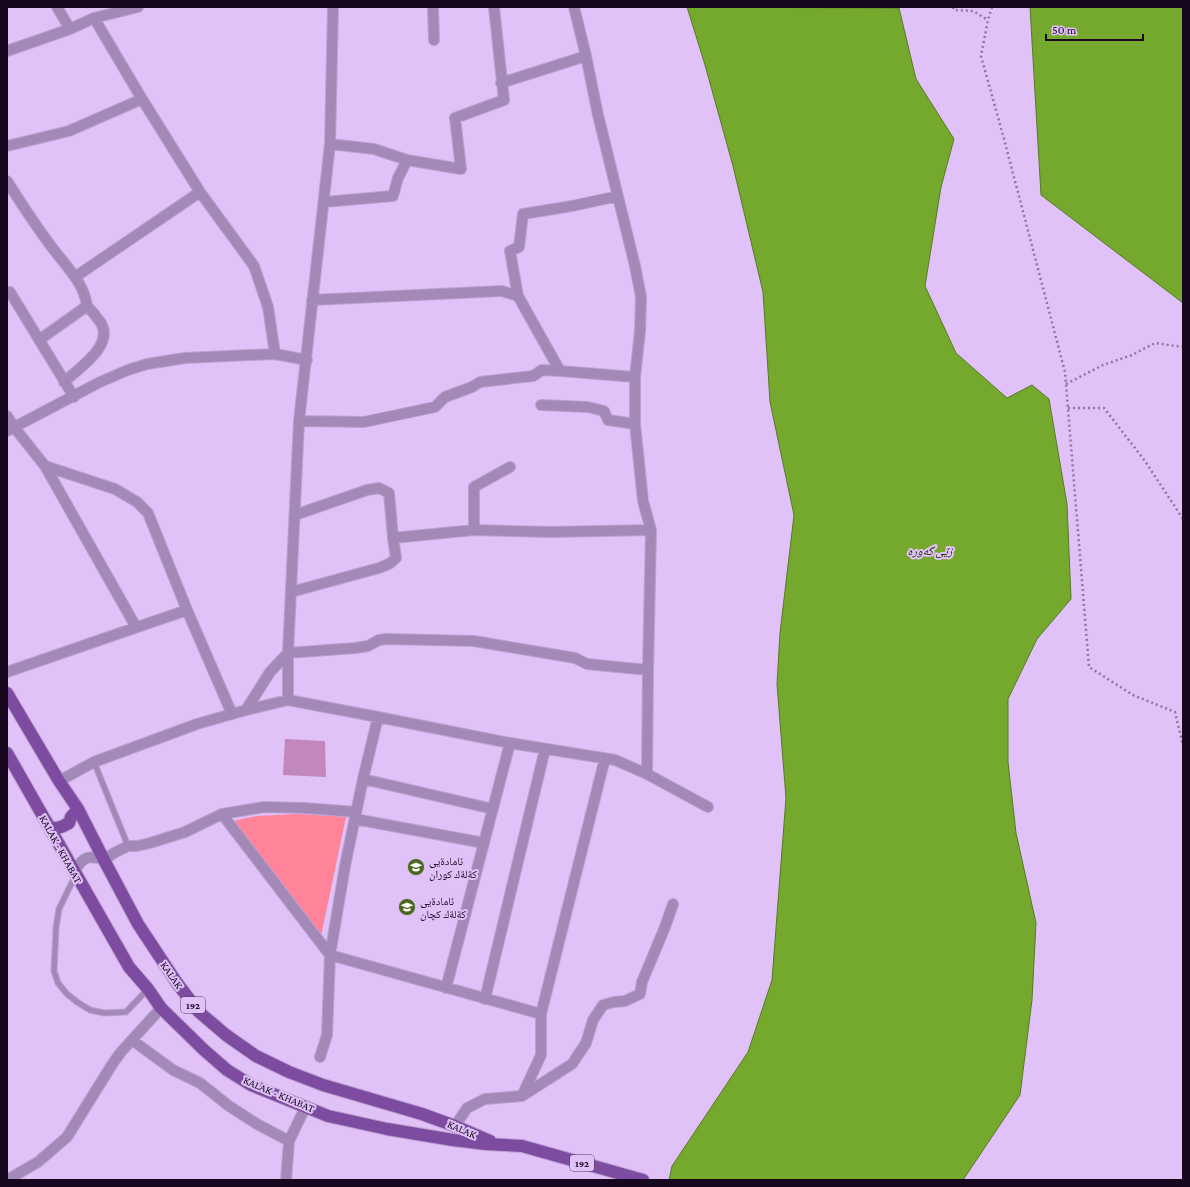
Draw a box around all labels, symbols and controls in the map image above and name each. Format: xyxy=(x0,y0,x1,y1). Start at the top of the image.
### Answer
scale bar xyxy=(1046,16,1143,42)
text: 50 m xyxy=(1052,23,1077,37)
water label: زێی گەورە xyxy=(908,544,954,559)
street label: KALAK - KHABAT xyxy=(37,813,85,885)
place label: ئامادةيى كةلةك كوران xyxy=(429,855,477,881)
school or university icon: ئامادةيى كةلةك كوران xyxy=(406,857,426,877)
place label: ئامادةيى كةلةك كچان xyxy=(420,895,467,921)
school or university icon: ئامادةيى كةلةك كچان xyxy=(397,897,417,917)
street label: KALAK xyxy=(158,959,186,991)
road number: 192 xyxy=(181,997,205,1013)
street label: KALAK - KHABAT xyxy=(242,1074,316,1114)
street label: KALAK xyxy=(446,1118,479,1141)
road number: 192 xyxy=(570,1155,594,1171)

